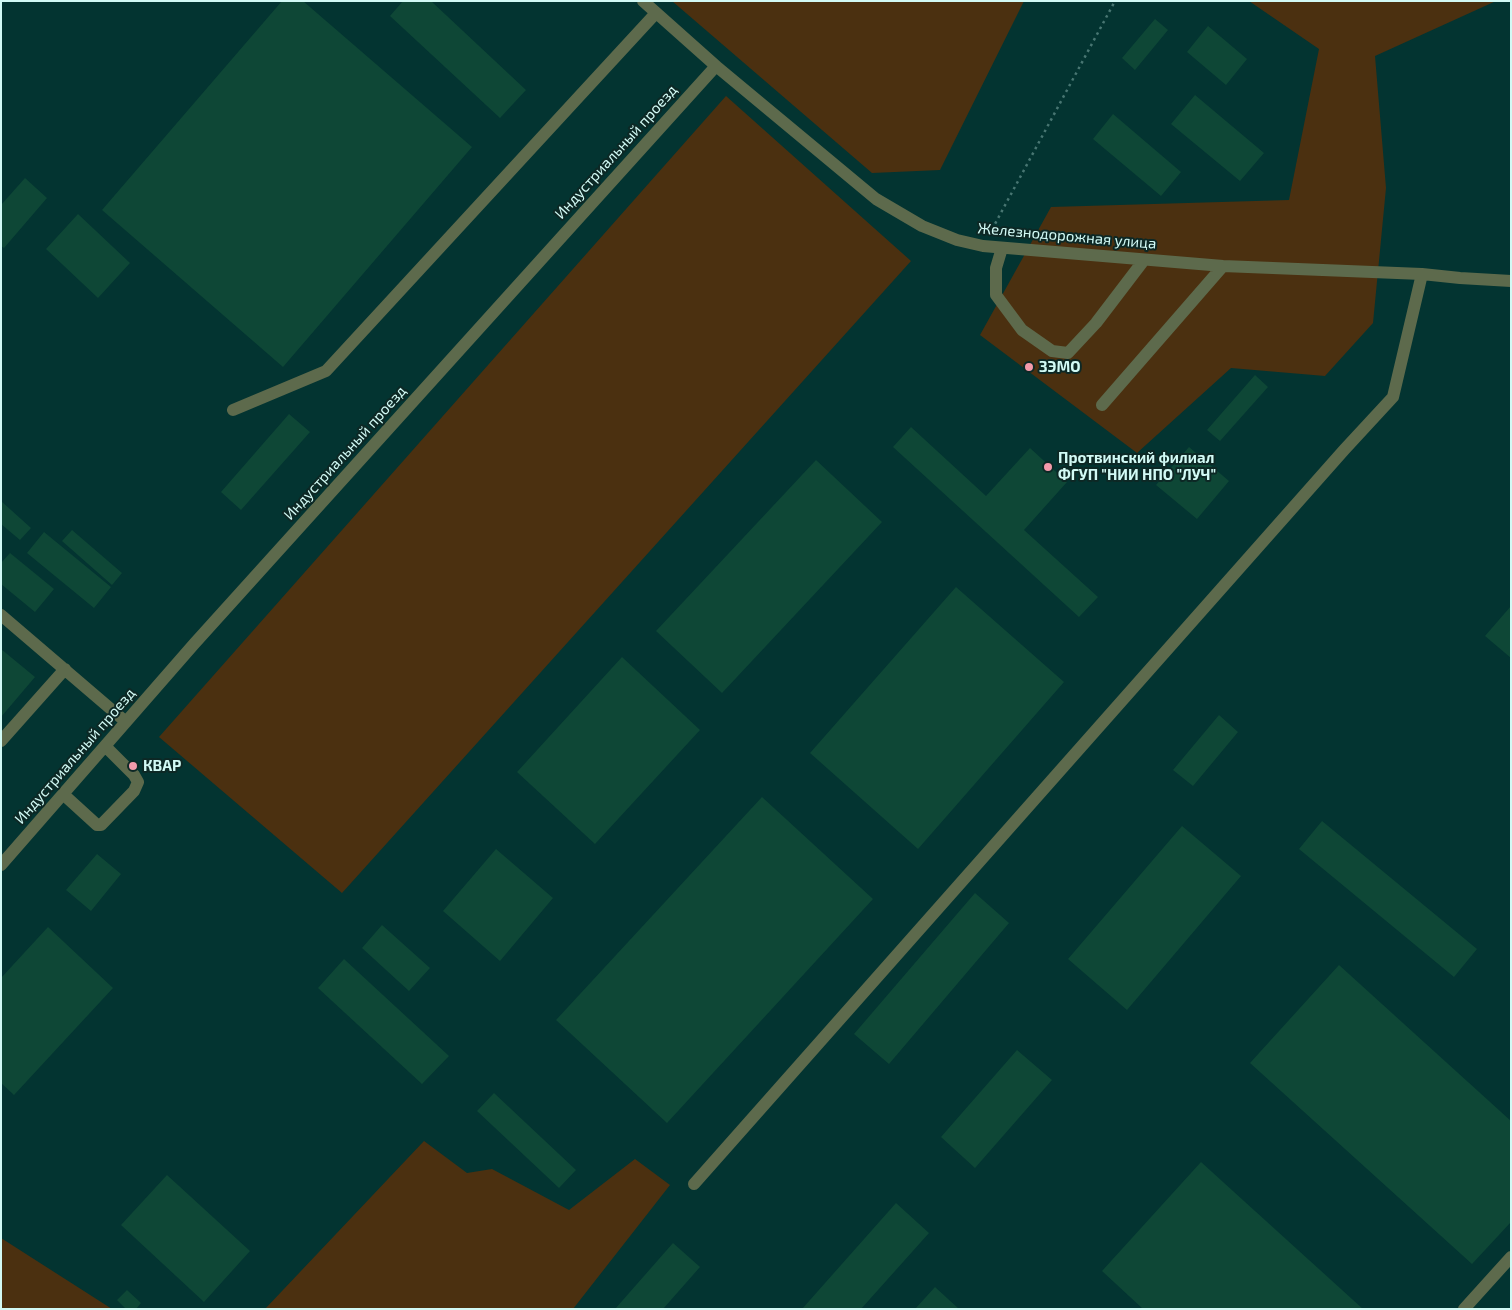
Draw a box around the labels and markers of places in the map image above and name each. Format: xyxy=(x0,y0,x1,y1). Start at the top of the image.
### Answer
place label: ЗЭМО xyxy=(1039,358,1081,376)
marker: ЗЭМО xyxy=(1023,361,1035,373)
place label: Протвинский филиал ФГУП "НИИ НПО "ЛУЧ" xyxy=(1058,449,1216,484)
marker: Протвинский филиал ФГУП "НИИ НПО "ЛУЧ" xyxy=(1042,461,1054,473)
place label: КВАР xyxy=(143,757,181,775)
marker: КВАР xyxy=(127,760,139,772)

